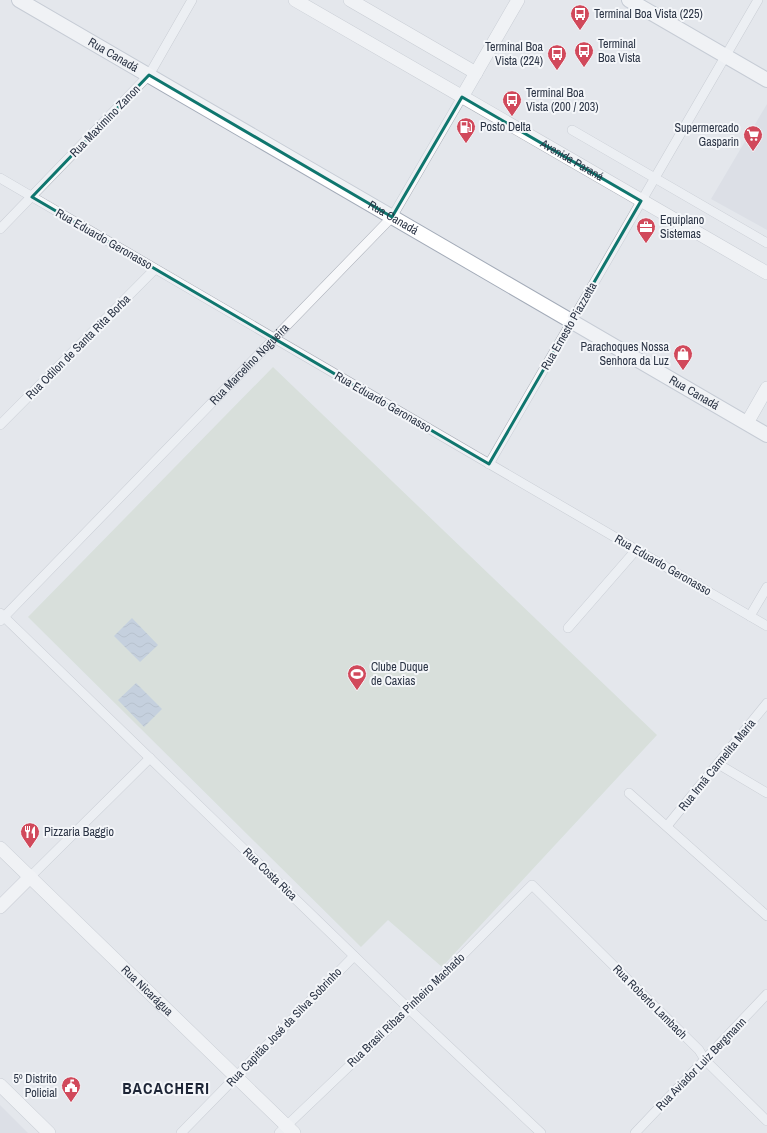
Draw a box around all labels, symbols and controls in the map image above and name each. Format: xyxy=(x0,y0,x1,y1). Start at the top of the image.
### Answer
bus stop icon: Terminal Boa Vista (225) xyxy=(569,3,591,31)
place label: Terminal Boa Vista (225) xyxy=(594,6,703,22)
street label: Rua Canadá xyxy=(85,34,142,76)
place label: Terminal Boa Vista xyxy=(598,36,641,66)
place label: Terminal Boa Vista (224) xyxy=(485,39,544,69)
bus stop icon: Terminal Boa Vista xyxy=(573,40,595,68)
bus stop icon: Terminal Boa Vista (224) xyxy=(546,43,568,71)
street label: Rua Maximino Zanon xyxy=(66,81,144,161)
place label: Terminal Boa Vista (200 / 203) xyxy=(526,85,599,115)
bus stop icon: Terminal Boa Vista (200 / 203) xyxy=(501,89,523,117)
fuel station icon: Posto Delta xyxy=(455,116,477,144)
place label: Posto Delta xyxy=(480,119,531,135)
place label: Supermercado Gasparin xyxy=(674,120,739,150)
supermarket icon: Supermercado Gasparin xyxy=(742,124,764,152)
street label: Avenida Paraná xyxy=(537,135,607,185)
street label: Rua Canadá xyxy=(365,197,422,239)
street label: Rua Eduardo Geronasso xyxy=(53,205,155,273)
place label: Equiplano Sistemas xyxy=(660,212,704,242)
office icon: Equiplano Sistemas xyxy=(635,216,657,244)
street label: Rua Ernesto Piazzetta xyxy=(537,279,601,373)
street label: Rua Odilon de Santa Rita Borba xyxy=(22,291,134,403)
street label: Rua Marcelino Nogueira xyxy=(206,320,293,408)
place label: Parachoques Nossa Senhora da Luz xyxy=(580,339,670,369)
shop icon: Parachoques Nossa Senhora da Luz xyxy=(672,343,694,371)
street label: Rua Eduardo Geronasso xyxy=(332,368,434,436)
street label: Rua Canadá xyxy=(666,372,723,414)
street label: Rua Eduardo Geronasso xyxy=(612,531,714,599)
place label: Clube Duque de Caxias xyxy=(371,659,428,689)
sports icon: Clube Duque de Caxias xyxy=(346,663,368,691)
street label: Rua Irmã Carmelita Maria xyxy=(675,715,759,814)
restaurant icon: Pizzaria Baggio xyxy=(19,821,41,849)
place label: Pizzaria Baggio xyxy=(44,824,114,840)
street label: Rua Costa Rica xyxy=(239,844,301,904)
street label: Rua Brasil Ribas Pinheiro Machado xyxy=(344,950,468,1070)
street label: Rua Roberto Lambach xyxy=(609,961,691,1043)
street label: Rua Nicarágua xyxy=(118,962,177,1020)
street label: Rua Capitão José da Silva Sobrinho xyxy=(223,964,345,1090)
street label: Rua Aviador Luiz Bergmann xyxy=(652,1014,750,1114)
place label: 5º Distrito Policial xyxy=(13,1071,57,1101)
public building icon: 5º Distrito Policial xyxy=(60,1075,82,1103)
district label: BACACHERI xyxy=(122,1077,210,1099)

